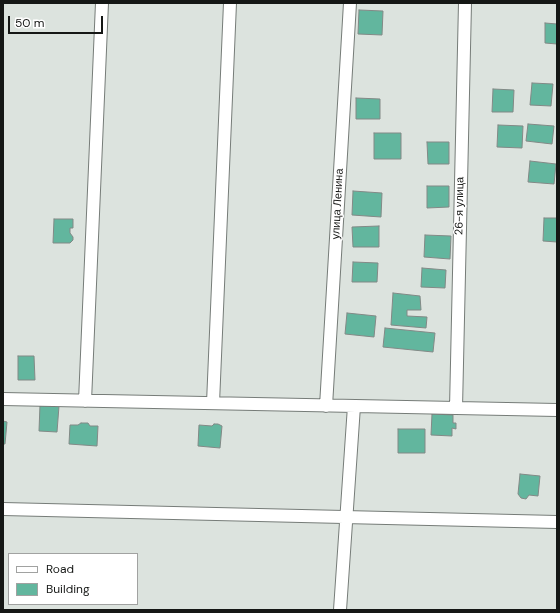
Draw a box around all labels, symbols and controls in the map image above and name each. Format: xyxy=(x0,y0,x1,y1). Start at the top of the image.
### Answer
scale bar xyxy=(10,8,105,34)
text: 50 m xyxy=(15,15,44,31)
street label: улица Ленина xyxy=(330,168,346,240)
street label: 26-я улица xyxy=(453,177,467,235)
legend xyxy=(8,553,138,605)
text: Road xyxy=(46,561,74,577)
text: Building xyxy=(46,581,90,597)

